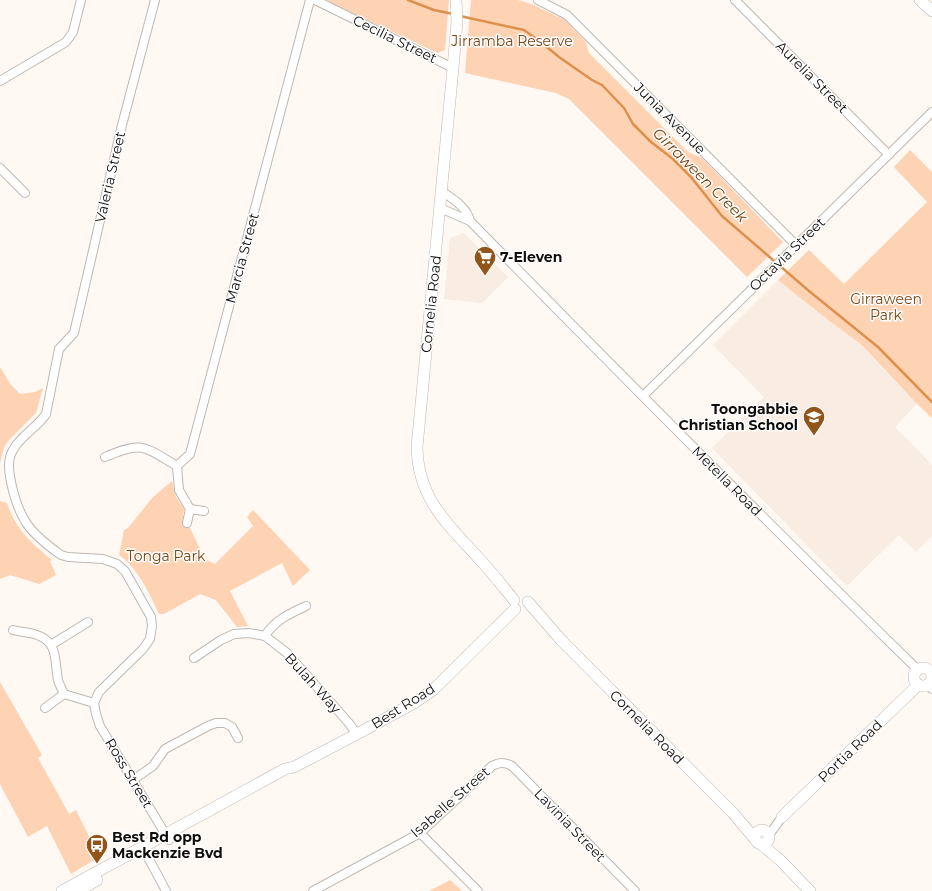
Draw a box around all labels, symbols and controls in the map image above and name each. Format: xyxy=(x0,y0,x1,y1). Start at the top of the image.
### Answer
street label: Cecilia Street xyxy=(350,11,440,67)
park label: Jirramba Reserve xyxy=(450,32,573,50)
street label: Aurelia Street xyxy=(772,37,852,117)
street label: Junia Avenue xyxy=(630,78,710,158)
water label: Girraween Creek xyxy=(649,123,752,227)
street label: Valeria Street xyxy=(91,129,129,224)
street label: Marcia Street xyxy=(221,211,263,305)
street label: Octavia Street xyxy=(745,213,829,295)
supermarket icon: 7-Eleven xyxy=(472,244,498,277)
place label: 7-Eleven xyxy=(500,248,562,266)
street label: Cornelia Road xyxy=(417,254,445,354)
park label: Girraween Park xyxy=(850,290,922,324)
place label: Toongabbie Christian School xyxy=(679,400,798,434)
school or university icon: Toongabbie Christian School xyxy=(801,404,827,437)
street label: Metella Road xyxy=(688,442,766,520)
park label: Tonga Park xyxy=(126,547,206,565)
street label: Bulah Way xyxy=(281,649,345,717)
street label: Best Road xyxy=(368,679,438,733)
street label: Cornelia Road xyxy=(606,686,688,768)
street label: Portia Road xyxy=(814,716,886,786)
street label: Ross Street xyxy=(101,735,157,812)
street label: Isabelle Street xyxy=(407,762,494,841)
street label: Lavinia Street xyxy=(530,785,610,866)
place label: Best Rd opp Mackenzie Bvd xyxy=(112,828,223,862)
bus stop icon: Best Rd opp Mackenzie Bvd xyxy=(84,832,110,865)

